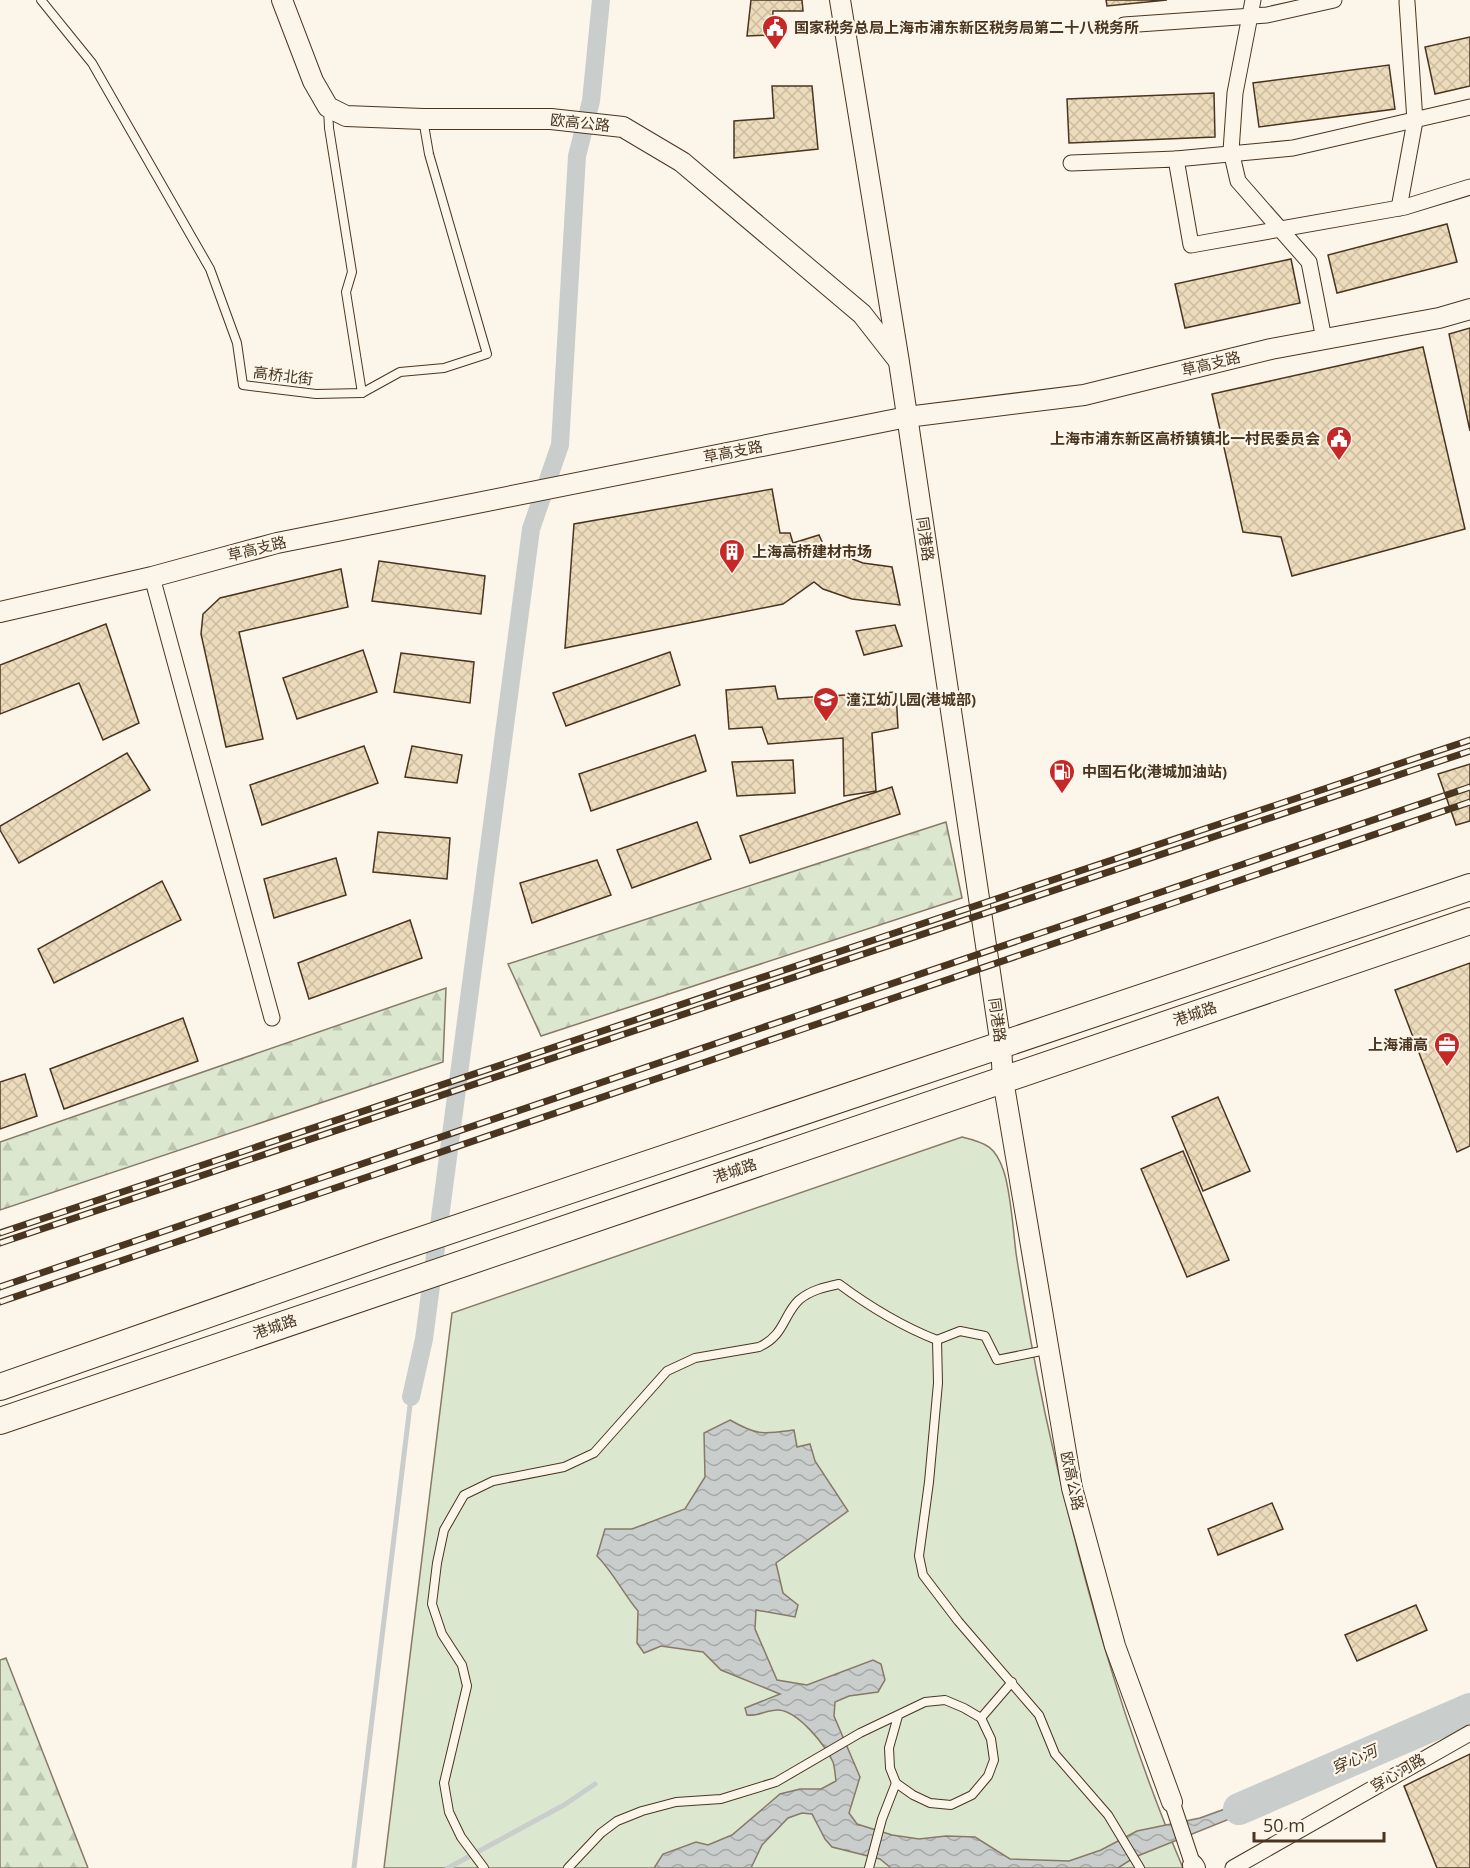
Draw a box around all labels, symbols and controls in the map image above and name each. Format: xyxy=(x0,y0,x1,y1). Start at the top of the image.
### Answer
public building icon: 国家税务总局上海市浦东新区税务局第二十八税务所 xyxy=(760,13,790,51)
place label: 国家税务总局上海市浦东新区税务局第二十八税务所 xyxy=(794,17,1139,37)
street label: 欧高公路 xyxy=(549,109,611,135)
street label: 草高支路 xyxy=(1179,346,1242,380)
street label: 高桥北街 xyxy=(252,361,314,389)
public building icon: 上海市浦东新区高桥镇镇北一村民委员会 xyxy=(1324,424,1354,462)
place label: 上海市浦东新区高桥镇镇北一村民委员会 xyxy=(1050,428,1320,448)
street label: 草高支路 xyxy=(701,435,764,467)
street label: 同港路 xyxy=(913,515,939,563)
street label: 草高支路 xyxy=(225,531,288,565)
building icon: 上海高桥建材市场 xyxy=(717,537,747,575)
place label: 上海高桥建材市场 xyxy=(752,541,872,561)
school or university icon: 潼江幼儿园(港城部) xyxy=(811,685,841,723)
place label: 潼江幼儿园(港城部) xyxy=(846,689,976,709)
fuel station icon: 中国石化(港城加油站) xyxy=(1047,757,1077,795)
place label: 中国石化(港城加油站) xyxy=(1082,761,1227,781)
street label: 同港路 xyxy=(985,996,1011,1044)
street label: 港城路 xyxy=(1170,996,1219,1030)
office icon: 上海浦高 xyxy=(1432,1030,1462,1068)
place label: 上海浦高 xyxy=(1368,1034,1428,1054)
street label: 港城路 xyxy=(710,1153,759,1187)
street label: 港城路 xyxy=(250,1309,299,1343)
street label: 欧高公路 xyxy=(1057,1449,1089,1512)
water label: 穿心河 xyxy=(1328,1738,1383,1779)
street label: 穿心河路 xyxy=(1367,1748,1428,1796)
scale bar xyxy=(1254,1805,1384,1843)
text: 50 m xyxy=(1263,1813,1305,1837)

